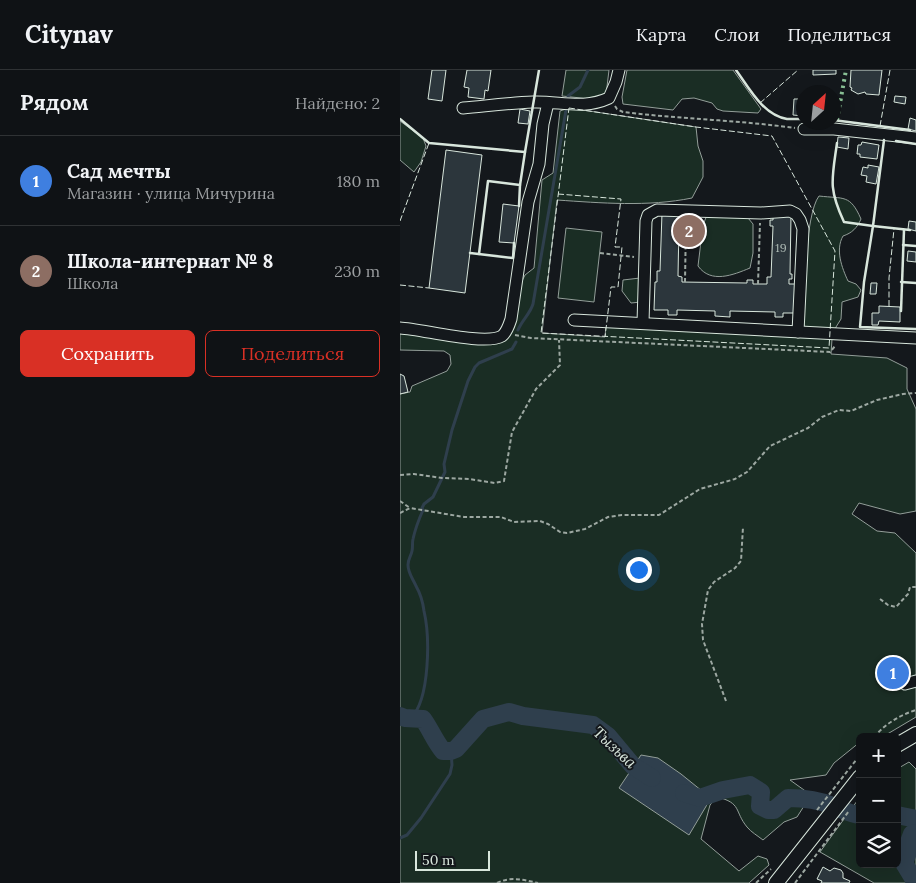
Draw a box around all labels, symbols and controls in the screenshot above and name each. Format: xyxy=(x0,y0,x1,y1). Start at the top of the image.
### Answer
text: Citynav xyxy=(25,19,113,50)
text: Карта xyxy=(636,23,686,46)
text: Слои xyxy=(714,23,759,46)
text: Поделиться xyxy=(787,23,891,46)
north arrow xyxy=(796,85,841,130)
text: Рядом xyxy=(20,89,89,116)
text: Найдено: 2 xyxy=(295,93,380,113)
text: Сад мечты xyxy=(67,159,171,183)
text: 1 xyxy=(33,171,39,191)
text: 180 m xyxy=(337,171,380,191)
text: Магазин · улица Мичурина xyxy=(67,183,275,203)
pin: 2 xyxy=(673,212,705,250)
house number: 19 xyxy=(775,240,787,255)
text: Школа-интернат № 8 xyxy=(67,249,273,273)
text: 2 xyxy=(32,261,40,281)
text: 230 m xyxy=(334,261,380,281)
text: Школа xyxy=(67,273,119,293)
button: Сохранить xyxy=(20,330,195,377)
button: Поделиться xyxy=(205,330,380,377)
your location xyxy=(626,557,652,583)
pin: 1 xyxy=(877,654,909,692)
water label: Тызьва xyxy=(589,722,641,772)
map controls xyxy=(856,733,901,868)
button: + xyxy=(856,733,901,778)
button: − xyxy=(856,778,901,823)
button: layers xyxy=(856,823,901,868)
scale bar xyxy=(415,848,490,871)
text: 50 m xyxy=(422,851,455,869)

